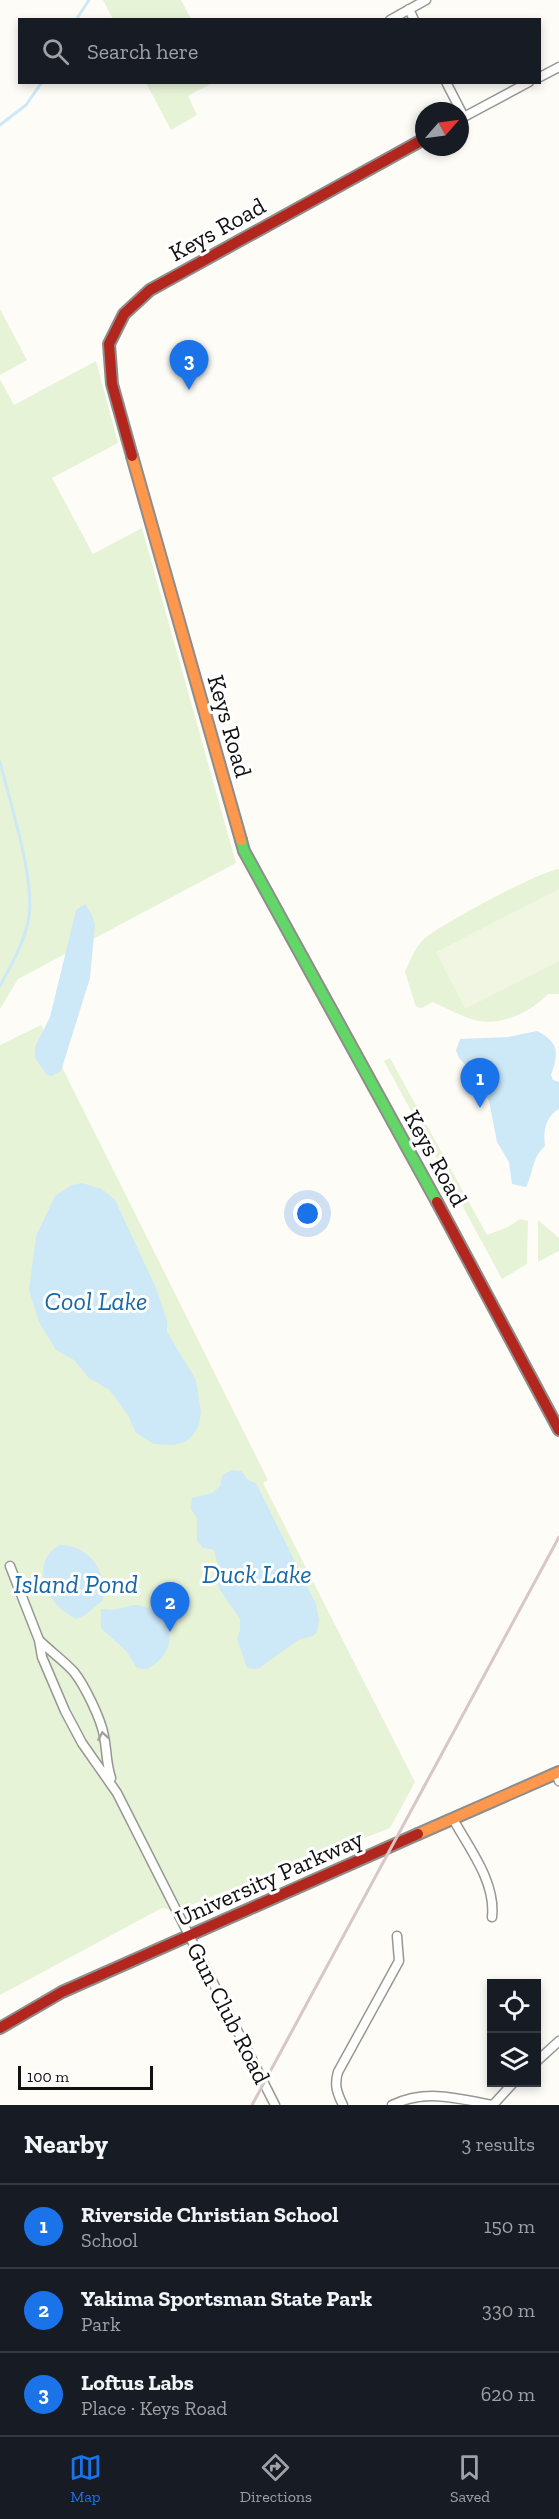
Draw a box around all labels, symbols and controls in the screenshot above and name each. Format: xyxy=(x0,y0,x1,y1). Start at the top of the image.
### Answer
search box xyxy=(18,18,541,84)
icon: search xyxy=(39,35,72,68)
text: Search here xyxy=(87,38,198,65)
north arrow xyxy=(415,102,469,156)
street label: Keys Road xyxy=(164,191,270,267)
pin: 3 xyxy=(170,340,208,390)
street label: Keys Road xyxy=(202,671,258,781)
pin: 1 xyxy=(460,1058,500,1108)
street label: Keys Road xyxy=(398,1105,474,1211)
your location xyxy=(293,1199,322,1228)
water label: Cool Lake xyxy=(45,1285,147,1317)
water label: Duck Lake xyxy=(202,1558,312,1590)
water label: Island Pond xyxy=(14,1568,138,1600)
pin: 2 xyxy=(150,1582,190,1632)
one-way arrow xyxy=(98,1732,110,1741)
street label: University Parkway xyxy=(171,1823,368,1932)
street label: Gun Club Road xyxy=(181,1938,277,2088)
map controls xyxy=(487,1979,541,2087)
button: locate xyxy=(487,1979,541,2033)
button: layers xyxy=(487,2033,541,2087)
scale bar xyxy=(18,2063,153,2090)
text: 100 m xyxy=(27,2067,69,2086)
text: Nearby xyxy=(24,2128,108,2160)
text: 3 results xyxy=(461,2132,535,2156)
text: Riverside Christian School xyxy=(81,2201,339,2228)
text: 1 xyxy=(39,2214,48,2238)
text: 150 m xyxy=(484,2214,535,2238)
text: School xyxy=(81,2228,138,2252)
text: Yakima Sportsman State Park xyxy=(81,2285,372,2312)
text: 2 xyxy=(38,2298,49,2322)
text: 330 m xyxy=(482,2298,535,2322)
text: Park xyxy=(81,2312,121,2336)
text: Loftus Labs xyxy=(81,2369,194,2396)
text: 3 xyxy=(38,2382,49,2406)
text: 620 m xyxy=(481,2382,535,2406)
text: Place · Keys Road xyxy=(81,2396,227,2420)
tab: Map xyxy=(69,2451,102,2506)
tab: Directions xyxy=(240,2451,312,2506)
tab: Saved xyxy=(450,2451,490,2506)

